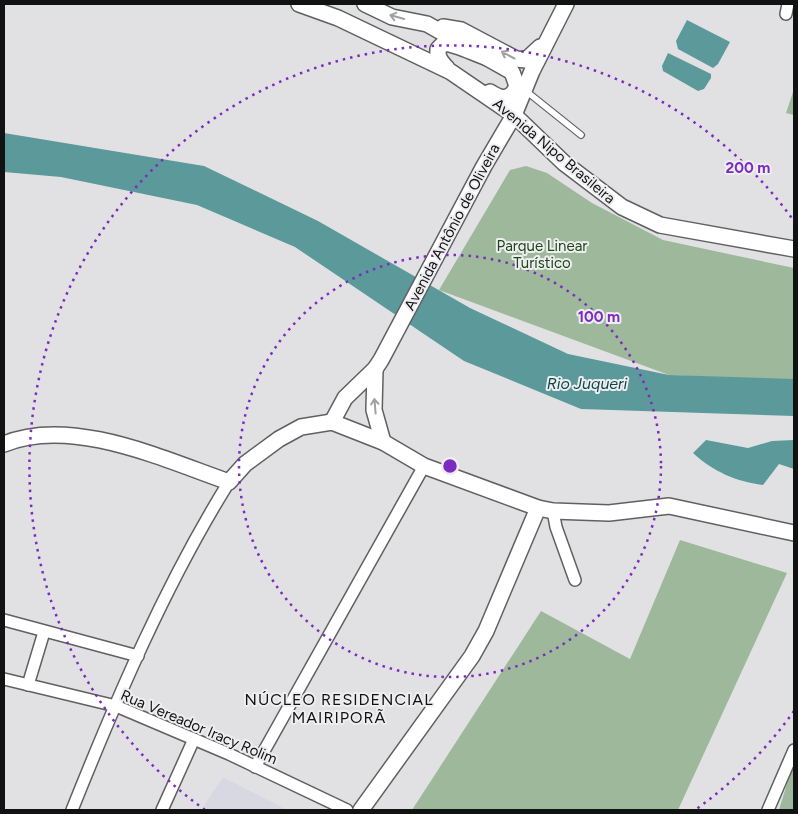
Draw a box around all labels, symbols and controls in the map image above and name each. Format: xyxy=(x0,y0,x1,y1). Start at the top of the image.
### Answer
one-way arrow xyxy=(389,12,405,22)
one-way arrow xyxy=(501,50,516,60)
street label: Avenida Nipo Brasileira xyxy=(489,95,619,207)
street label: Avenida Antônio de Oliveira xyxy=(400,141,504,313)
text: 200 m xyxy=(726,159,770,177)
park label: Parque Linear Turístico xyxy=(497,237,587,272)
text: 100 m xyxy=(578,308,620,326)
water label: Rio Juqueri xyxy=(547,374,628,393)
one-way arrow xyxy=(370,398,380,414)
centre of rings xyxy=(441,457,459,475)
street label: Rua Vereador Iracy Rolim xyxy=(118,686,280,768)
district label: NÚCLEO RESIDENCIAL MAIRIPORÃ xyxy=(245,690,433,727)

